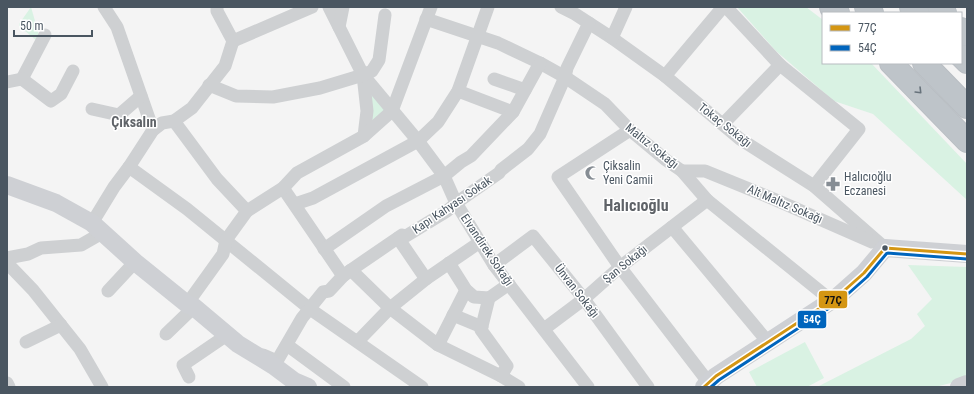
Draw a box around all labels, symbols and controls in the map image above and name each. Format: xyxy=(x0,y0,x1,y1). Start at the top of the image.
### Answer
scale bar xyxy=(14,12,92,38)
legend xyxy=(822,12,962,64)
text: 50 m xyxy=(20,19,44,33)
text: 77Ç xyxy=(858,21,877,35)
text: 54Ç xyxy=(858,41,877,55)
one-way arrow xyxy=(914,86,921,94)
street label: Tokaç Sokağı xyxy=(696,100,754,150)
district label: Çıksalın xyxy=(111,114,157,130)
street label: Maltız Sokağı xyxy=(623,120,681,172)
place label: Çiksalin Yeni Camii xyxy=(603,159,653,187)
mosque icon: Çiksalin Yeni Camii xyxy=(584,165,600,181)
place label: Halıcıoğlu Eczanesi xyxy=(844,170,892,198)
street label: Kapı Kahyası Sokak xyxy=(410,173,495,237)
pharmacy icon: Halıcıoğlu Eczanesi xyxy=(825,176,841,192)
street label: Alt Maltız Sokağı xyxy=(745,182,825,226)
district label: Halıcıoğlu xyxy=(603,196,669,215)
street label: Elvandirek Sokağı xyxy=(458,211,516,289)
street label: Şan Sokağı xyxy=(600,242,650,286)
unlabelled marker xyxy=(880,243,890,253)
street label: Ünvan Sokağı xyxy=(552,261,603,321)
line badge: 77Ç xyxy=(818,290,848,309)
text: 77Ç xyxy=(824,294,842,307)
line badge: 54Ç xyxy=(797,310,827,329)
text: 54Ç xyxy=(803,313,821,326)

